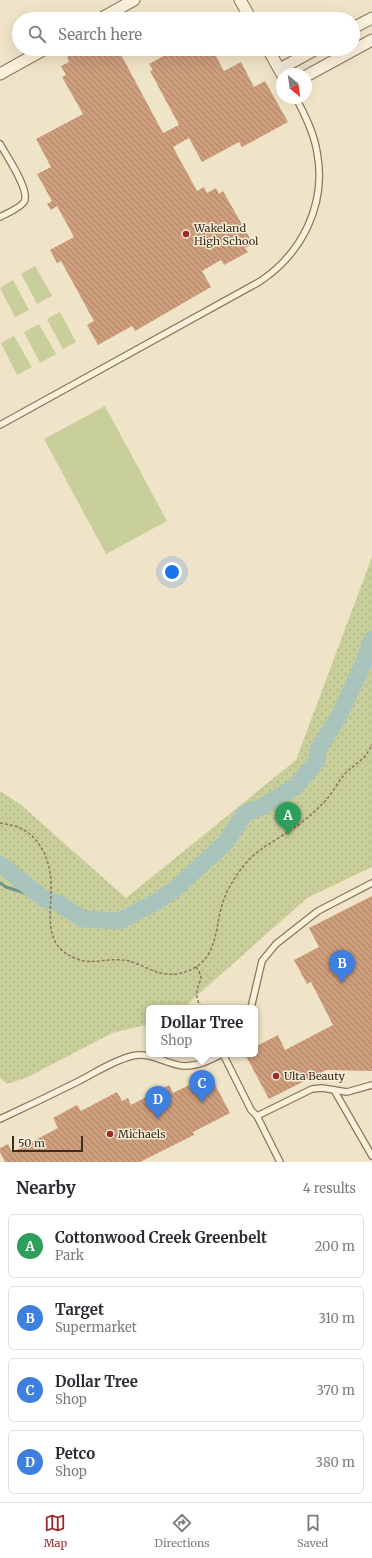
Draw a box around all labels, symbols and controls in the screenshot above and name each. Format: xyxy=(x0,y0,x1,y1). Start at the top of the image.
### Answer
search box xyxy=(12,12,360,56)
icon: search xyxy=(26,23,48,45)
text: Search here xyxy=(58,25,142,44)
north arrow xyxy=(276,68,312,104)
place label: Wakeland High School xyxy=(193,221,259,248)
marker: Wakeland High School xyxy=(181,229,191,239)
your location xyxy=(162,562,182,582)
pin: A xyxy=(275,802,301,835)
pin: B xyxy=(329,950,355,983)
popup xyxy=(146,1005,258,1057)
text: Dollar Tree xyxy=(161,1013,243,1032)
text: Shop xyxy=(161,1032,192,1049)
place label: Ulta Beauty xyxy=(284,1069,345,1083)
pin: C xyxy=(189,1070,215,1103)
marker: Ulta Beauty xyxy=(271,1071,281,1081)
pin: D xyxy=(145,1086,171,1119)
place label: Michaels xyxy=(118,1127,166,1141)
marker: Michaels xyxy=(105,1129,115,1139)
scale bar xyxy=(12,1134,83,1153)
text: 50 m xyxy=(18,1136,45,1150)
text: Nearby xyxy=(16,1177,76,1199)
text: 4 results xyxy=(303,1180,356,1197)
text: Cottonwood Creek Greenbelt xyxy=(55,1228,267,1247)
text: A xyxy=(25,1238,35,1255)
text: 200 m xyxy=(315,1238,355,1255)
text: Park xyxy=(55,1247,84,1264)
text: Target xyxy=(55,1300,104,1319)
text: B xyxy=(25,1310,35,1327)
text: 310 m xyxy=(318,1310,355,1327)
text: Supermarket xyxy=(55,1319,137,1336)
text: Dollar Tree xyxy=(55,1372,138,1391)
text: C xyxy=(26,1382,34,1399)
text: 370 m xyxy=(317,1382,355,1399)
text: Shop xyxy=(55,1391,87,1408)
text: Petco xyxy=(55,1444,95,1463)
text: D xyxy=(25,1454,35,1471)
text: 380 m xyxy=(316,1454,355,1471)
text: Shop xyxy=(55,1463,87,1480)
tab: Map xyxy=(44,1512,67,1550)
tab: Directions xyxy=(155,1512,210,1550)
tab: Saved xyxy=(297,1512,328,1550)

